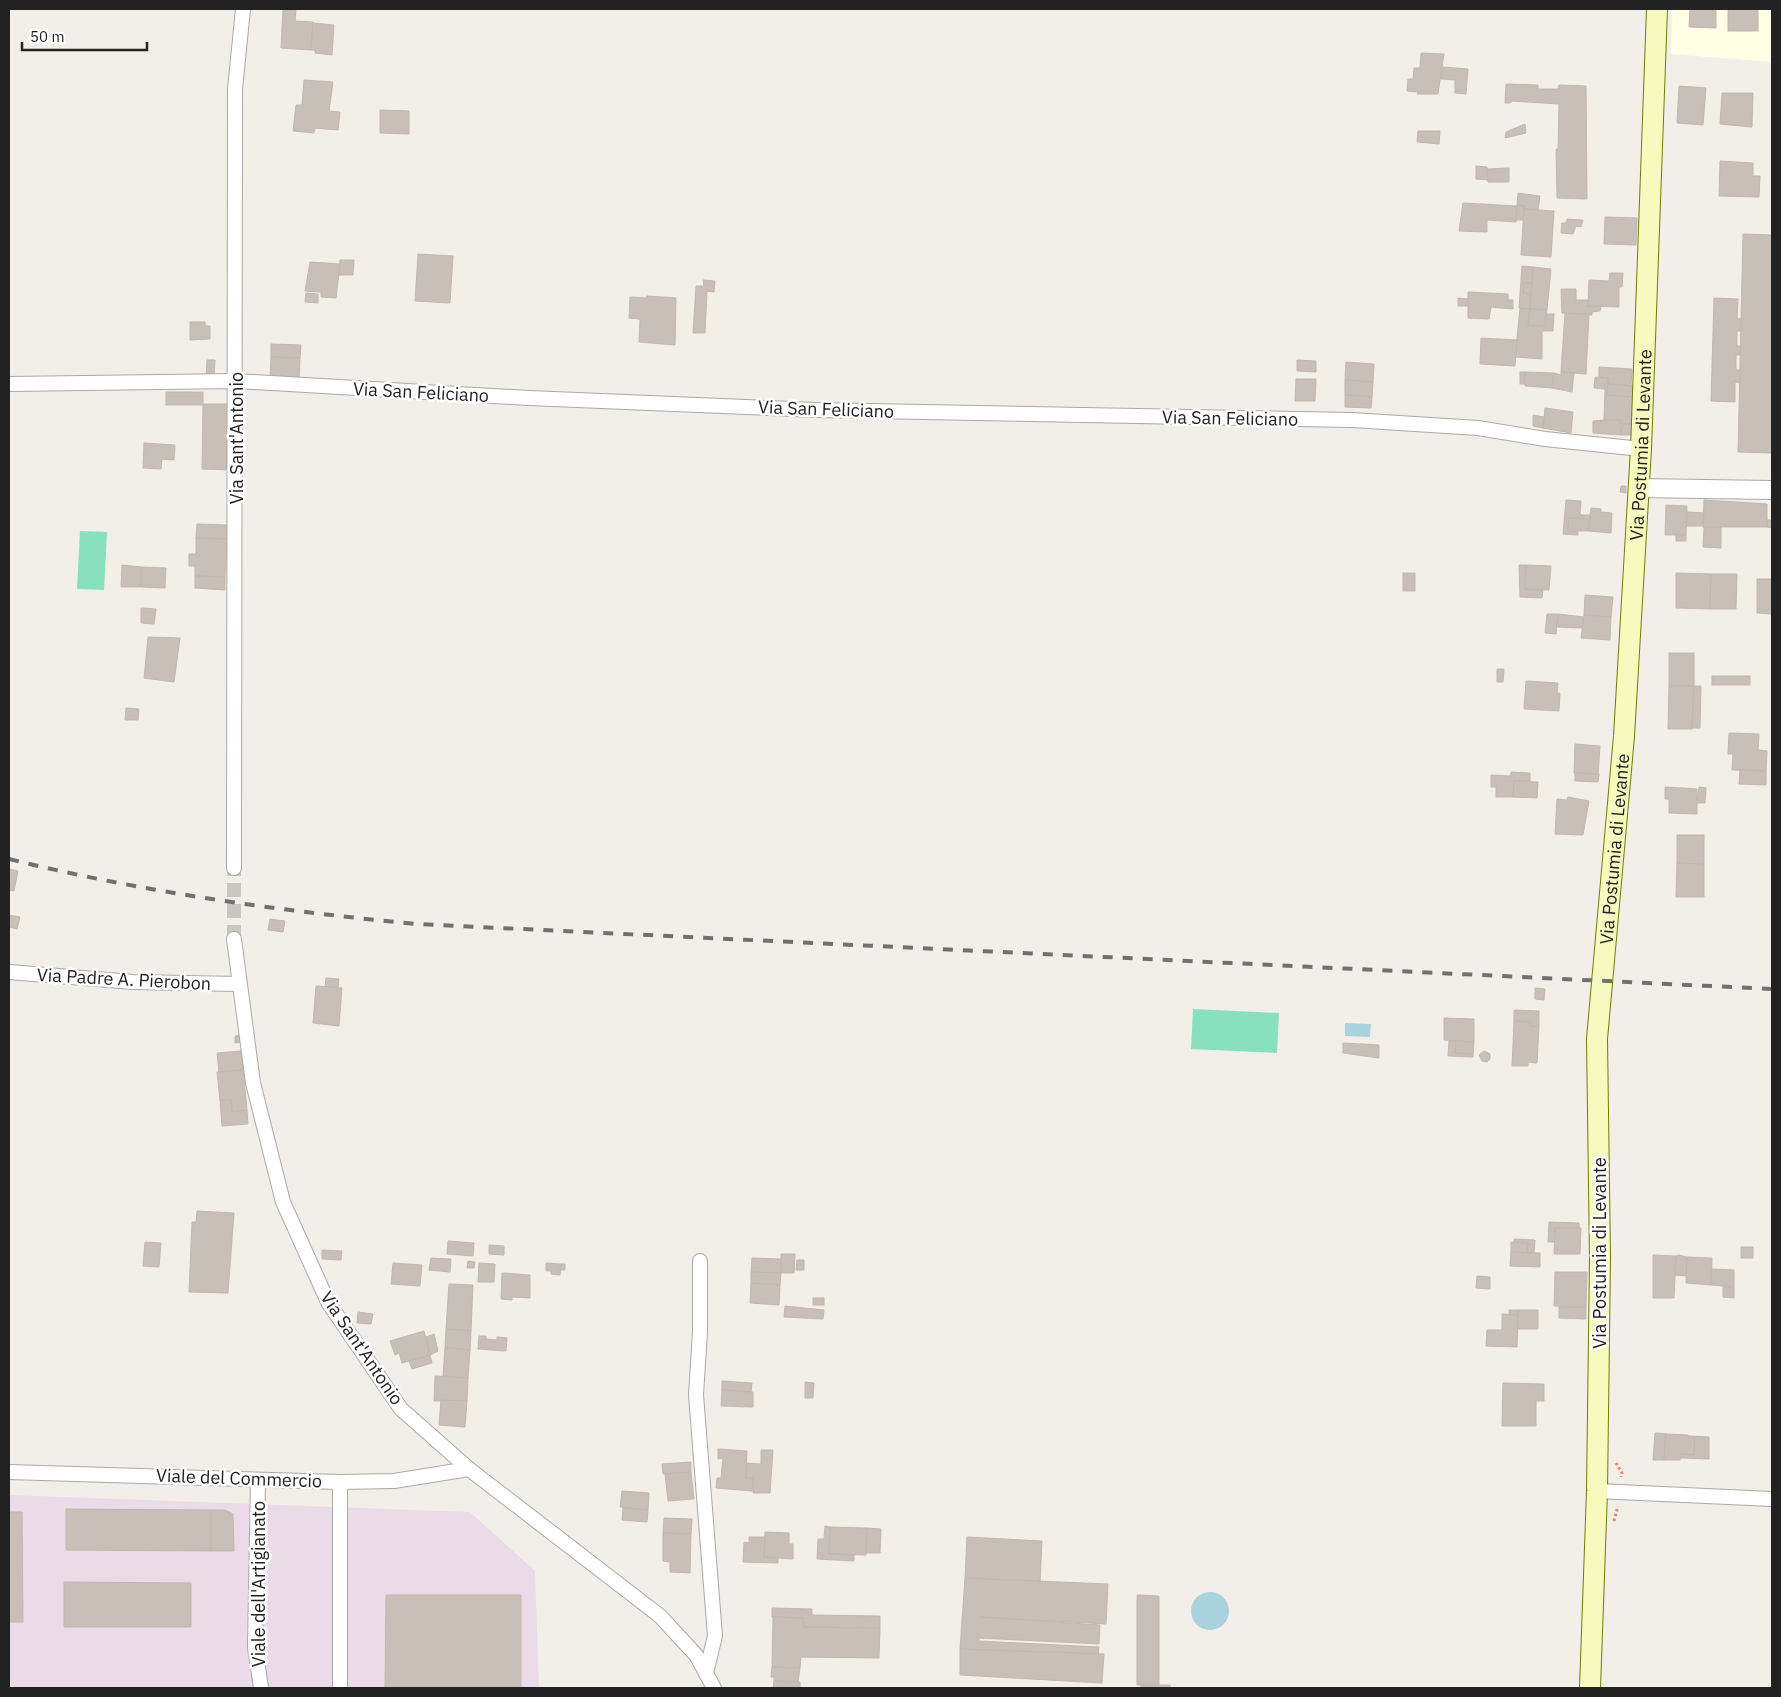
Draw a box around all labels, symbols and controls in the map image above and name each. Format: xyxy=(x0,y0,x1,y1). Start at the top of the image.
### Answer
scale bar xyxy=(22,20,148,52)
text: 50 m xyxy=(30,27,65,46)
street label: Via Postumia di Levante xyxy=(1624,349,1656,541)
street label: Via Sant'Antonio xyxy=(225,372,248,504)
street label: Via San Feliciano xyxy=(352,377,490,407)
street label: Via San Feliciano xyxy=(758,395,894,423)
street label: Via San Feliciano xyxy=(1162,405,1298,431)
street label: Via Postumia di Levante xyxy=(1594,752,1634,945)
street label: Via Padre A. Pierobon xyxy=(36,963,212,995)
street label: Via Postumia di Levante xyxy=(1588,1157,1611,1349)
street label: Via Sant'Antonio xyxy=(315,1287,409,1409)
street label: Viale del Commercio xyxy=(156,1464,322,1492)
street label: Viale dell'Artigianato xyxy=(247,1501,270,1667)

